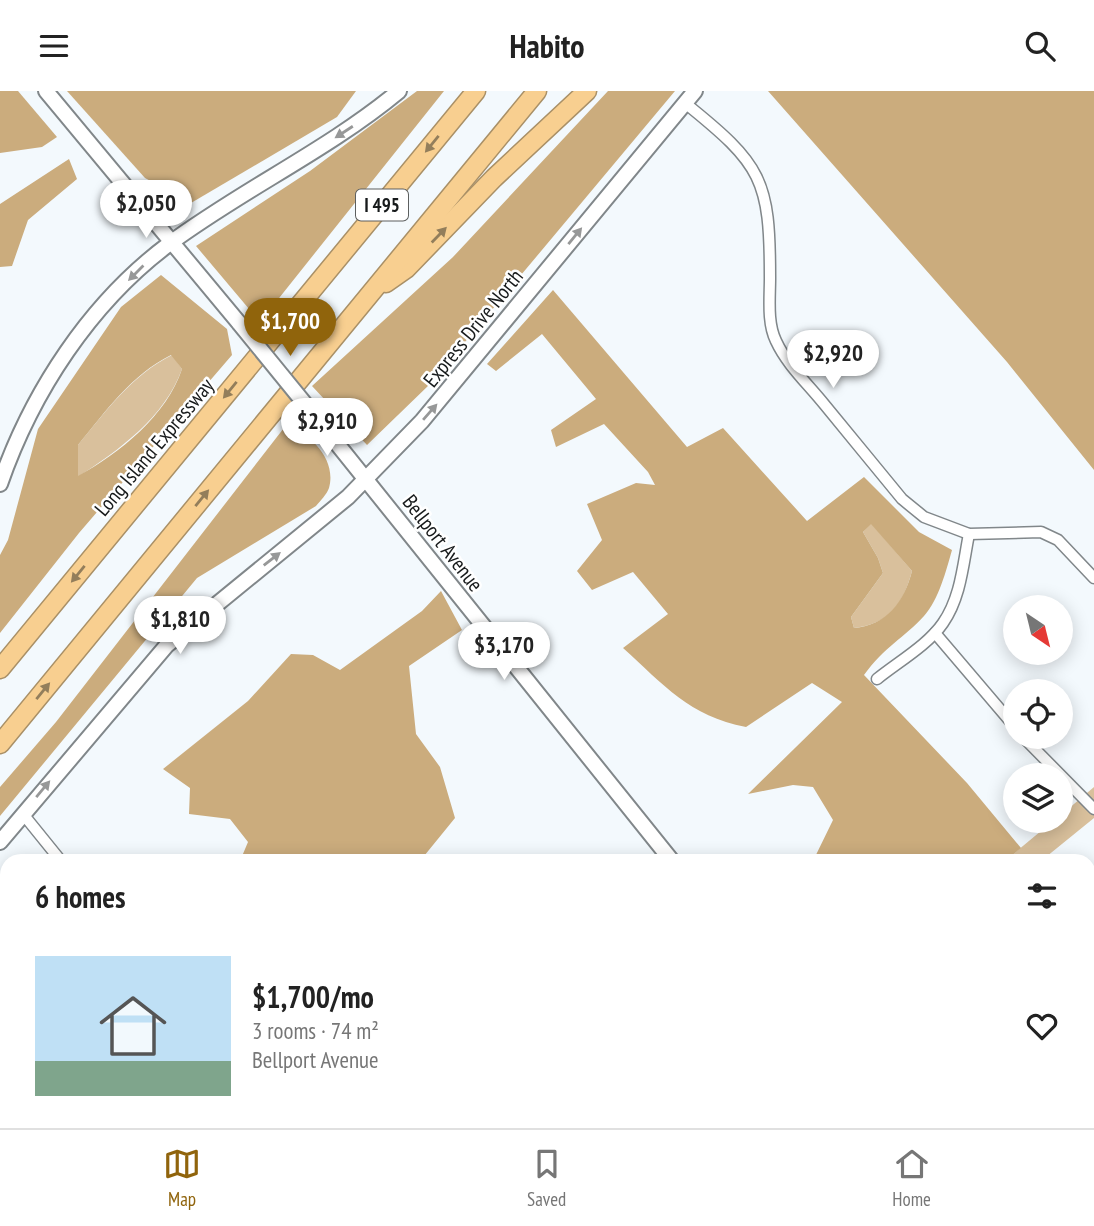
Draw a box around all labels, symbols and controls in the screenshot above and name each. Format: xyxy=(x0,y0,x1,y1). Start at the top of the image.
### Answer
text: Habito xyxy=(509,25,585,67)
icon: menu xyxy=(35,27,73,65)
icon: search xyxy=(1021,27,1059,65)
one-way arrow xyxy=(335,125,354,138)
one-way arrow xyxy=(425,134,440,152)
pin: $2,050 xyxy=(89,181,203,240)
text: $2,050 xyxy=(116,188,176,217)
road number: I 495 xyxy=(356,189,408,221)
one-way arrow xyxy=(431,227,447,244)
one-way arrow xyxy=(567,228,582,245)
one-way arrow xyxy=(128,264,145,280)
street label: Express Drive North xyxy=(417,264,529,392)
pin: $1,700 xyxy=(233,299,347,358)
text: $1,700 xyxy=(260,306,320,335)
pin: $2,920 xyxy=(776,331,890,390)
text: $2,920 xyxy=(803,338,863,367)
street label: Long Island Expressway xyxy=(88,372,220,521)
one-way arrow xyxy=(223,381,238,398)
pin: $2,910 xyxy=(270,399,384,458)
one-way arrow xyxy=(422,403,438,421)
text: $2,910 xyxy=(297,406,357,435)
one-way arrow xyxy=(194,489,209,506)
street label: Bellport Avenue xyxy=(397,489,489,597)
one-way arrow xyxy=(262,551,280,566)
one-way arrow xyxy=(71,564,86,582)
north arrow xyxy=(1003,595,1073,665)
map controls xyxy=(1003,595,1073,833)
pin: $1,810 xyxy=(123,596,237,656)
text: $1,810 xyxy=(150,604,210,633)
pin: $3,170 xyxy=(447,623,561,682)
text: $3,170 xyxy=(474,630,534,659)
button: locate xyxy=(1003,679,1073,749)
one-way arrow xyxy=(36,683,51,701)
button: layers xyxy=(1003,763,1073,833)
one-way arrow xyxy=(36,780,51,798)
text: 6 homes xyxy=(35,877,126,916)
icon: filters xyxy=(1023,877,1061,915)
text: $1,700/mo xyxy=(252,977,374,1016)
icon: home xyxy=(91,984,175,1068)
icon: heart xyxy=(1023,1007,1061,1045)
text: 3 rooms · 74 m² xyxy=(252,1016,379,1045)
text: Bellport Avenue xyxy=(252,1045,379,1074)
tab: Map xyxy=(163,1145,201,1211)
tab: Saved xyxy=(527,1145,566,1211)
tab: Home xyxy=(892,1145,931,1211)

